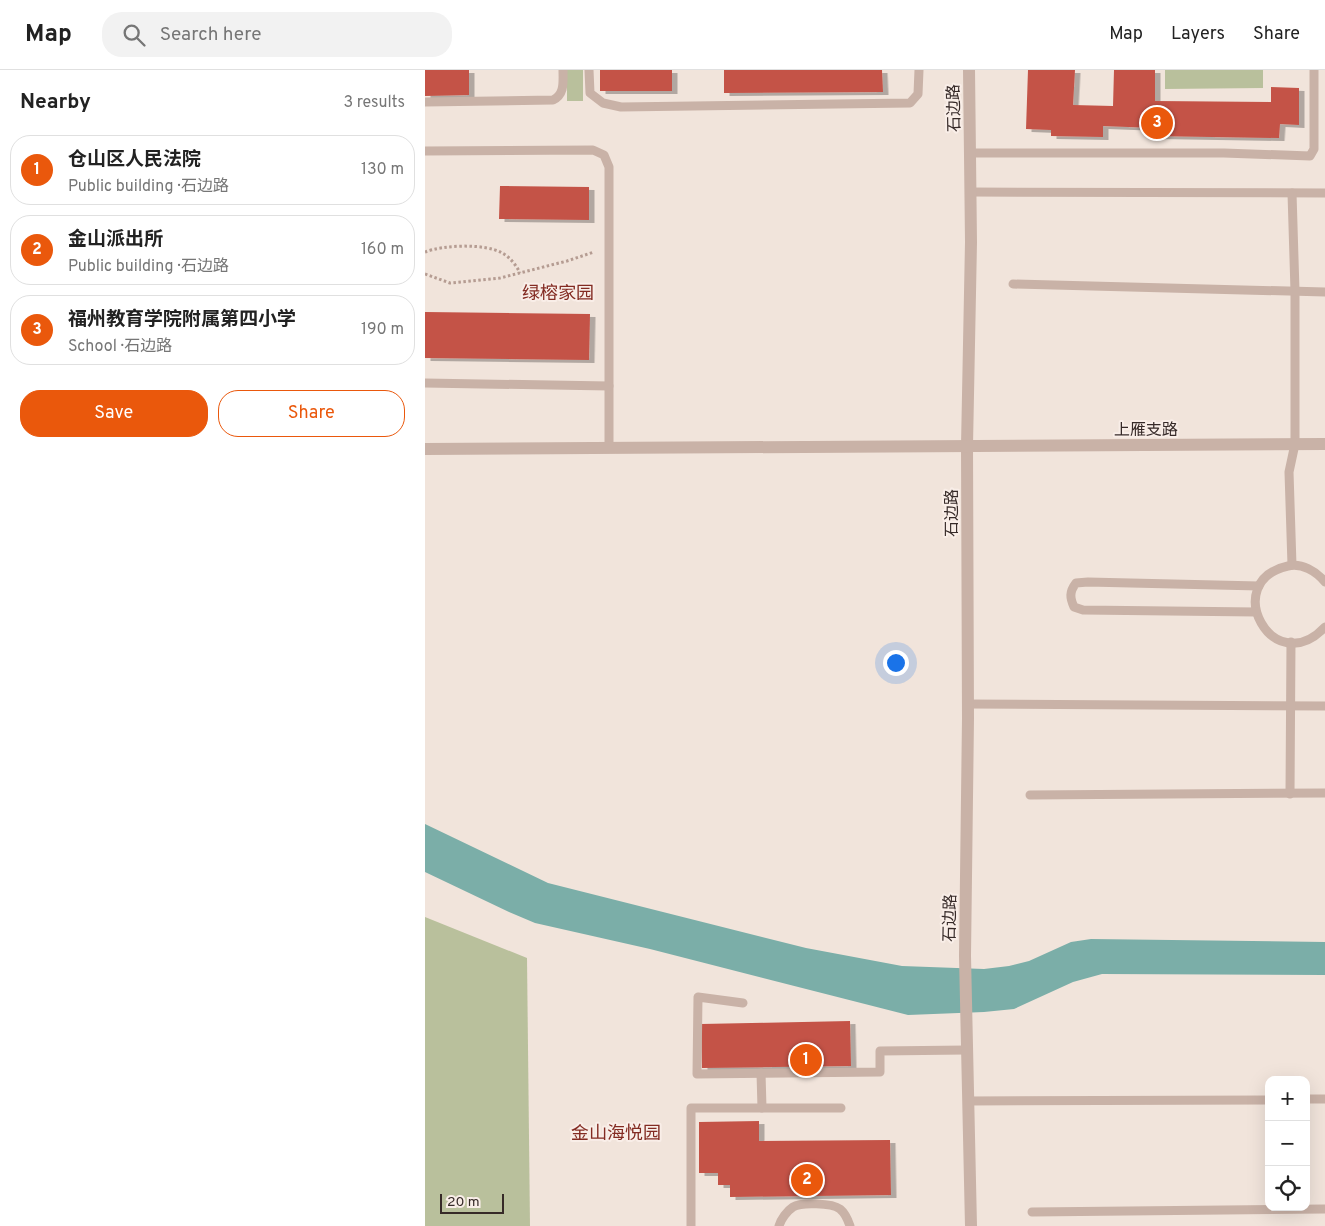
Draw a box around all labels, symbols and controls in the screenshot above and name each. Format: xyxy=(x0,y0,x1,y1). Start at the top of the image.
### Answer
search box xyxy=(102,12,452,57)
text: Map xyxy=(25,20,72,50)
icon: search xyxy=(120,21,148,49)
text: Search here xyxy=(160,23,261,47)
text: Map xyxy=(1109,23,1143,46)
text: Layers xyxy=(1171,23,1225,46)
text: Share xyxy=(1253,23,1300,46)
street label: 石边路 xyxy=(945,84,965,132)
text: Nearby xyxy=(20,89,91,116)
text: 3 results xyxy=(343,93,405,113)
pin: 3 xyxy=(1141,104,1173,142)
text: 仓山区人民法院 xyxy=(68,148,201,172)
text: 1 xyxy=(34,160,40,180)
text: 130 m xyxy=(361,160,404,180)
text: Public building · 石边路 xyxy=(68,177,229,197)
text: 金山派出所 xyxy=(68,228,163,252)
text: 2 xyxy=(32,240,42,260)
text: 160 m xyxy=(361,240,404,260)
text: Public building · 石边路 xyxy=(68,257,229,277)
district label: 绿榕家园 xyxy=(522,283,594,306)
text: 福州教育学院附属第四小学 xyxy=(68,308,296,332)
text: 3 xyxy=(32,320,42,340)
text: 190 m xyxy=(361,320,404,340)
text: School · 石边路 xyxy=(68,337,172,357)
button: Save xyxy=(20,390,208,437)
button: Share xyxy=(218,390,405,437)
street label: 上雁支路 xyxy=(1114,421,1178,441)
street label: 石边路 xyxy=(943,489,963,537)
your location xyxy=(883,650,909,676)
street label: 石边路 xyxy=(941,894,961,942)
pin: 1 xyxy=(790,1041,822,1079)
map controls xyxy=(1265,1076,1310,1211)
button: + xyxy=(1265,1076,1310,1121)
button: − xyxy=(1265,1121,1310,1166)
district label: 金山海悦园 xyxy=(571,1123,661,1146)
pin: 2 xyxy=(791,1161,823,1199)
button: locate xyxy=(1265,1166,1310,1211)
scale bar xyxy=(440,1191,504,1214)
text: 20 m xyxy=(447,1194,480,1211)

